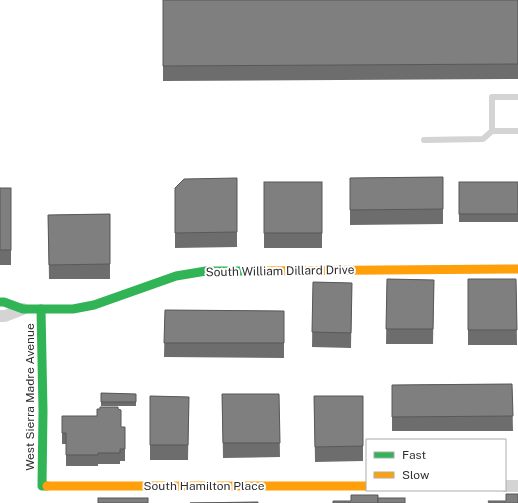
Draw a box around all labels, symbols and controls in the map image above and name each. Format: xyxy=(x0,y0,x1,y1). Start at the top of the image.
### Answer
street label: South William Dillard Drive xyxy=(205,263,355,279)
street label: West Sierra Madre Avenue xyxy=(23,323,37,471)
legend xyxy=(366,439,506,491)
text: Fast xyxy=(402,448,427,462)
text: Slow xyxy=(402,468,430,482)
street label: South Hamilton Place xyxy=(144,479,265,493)

